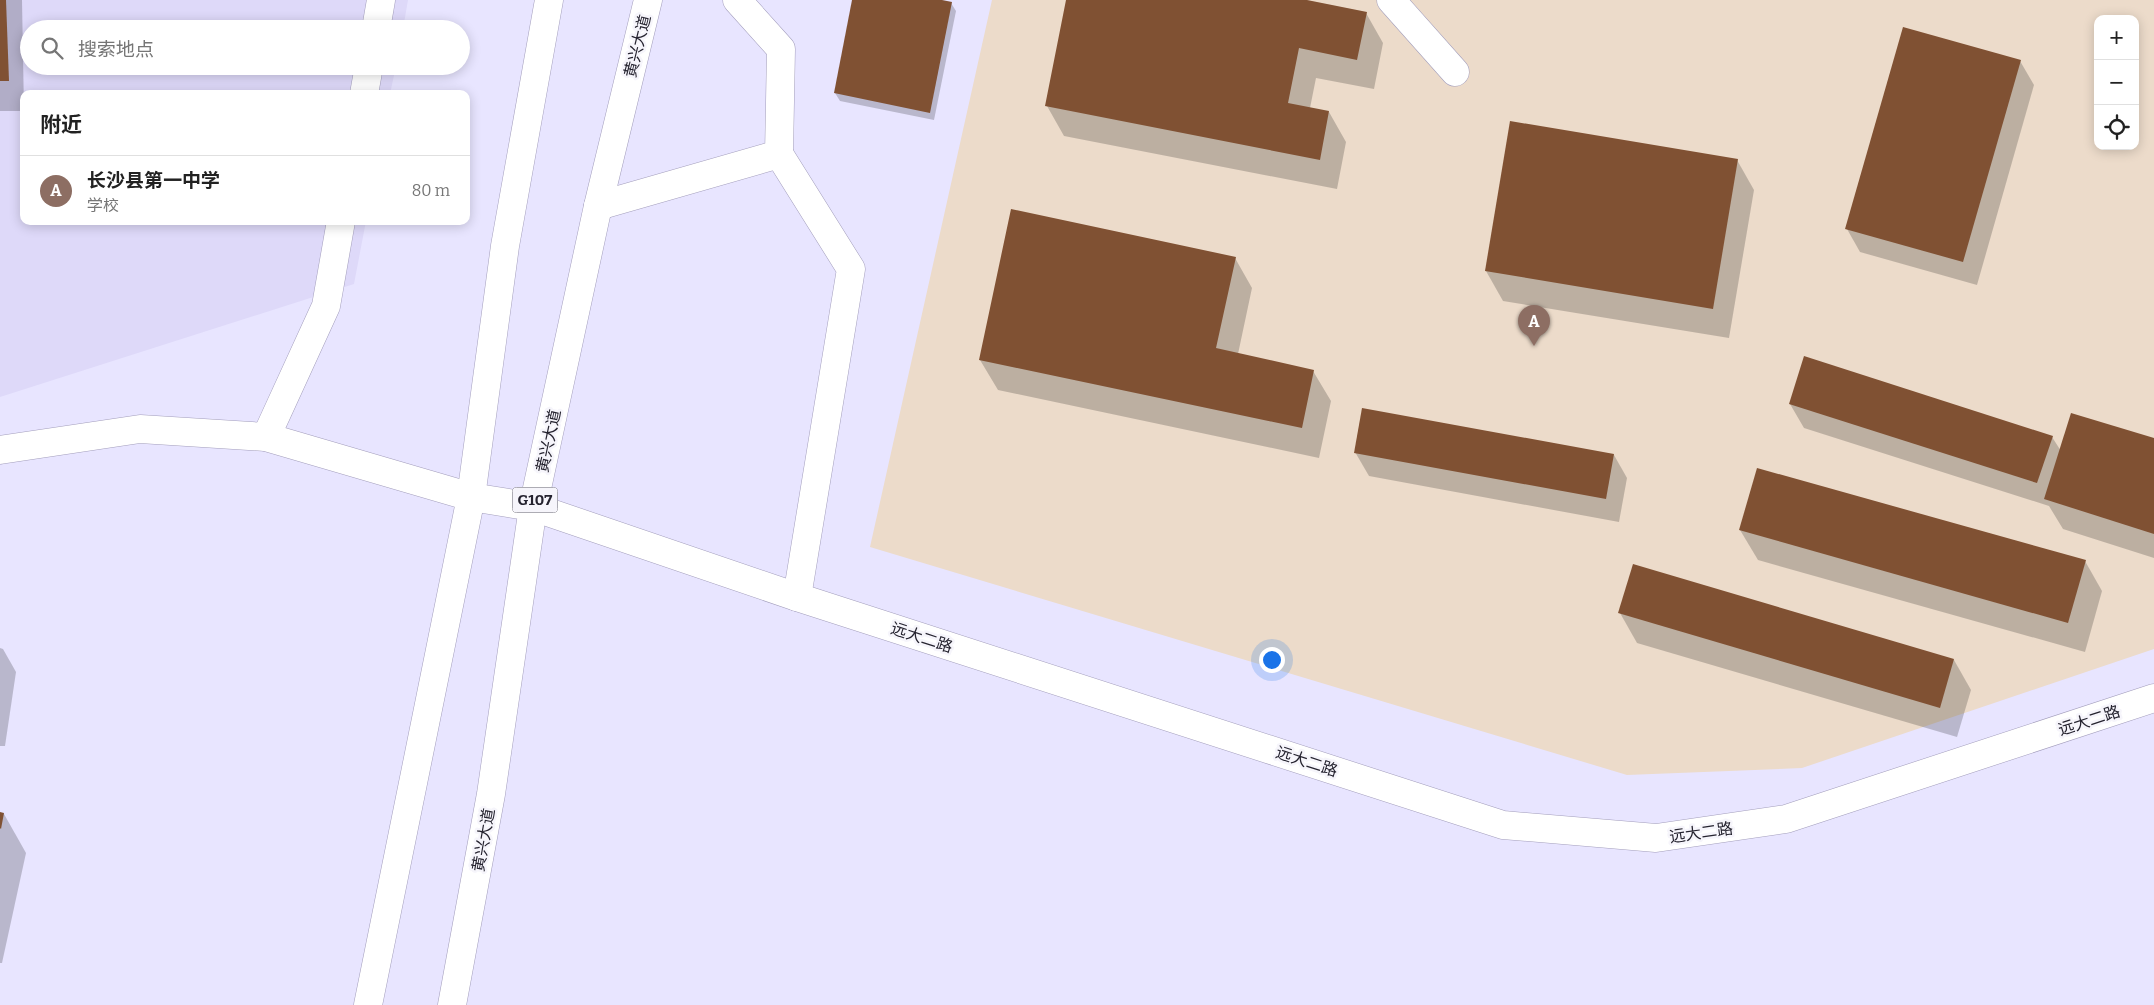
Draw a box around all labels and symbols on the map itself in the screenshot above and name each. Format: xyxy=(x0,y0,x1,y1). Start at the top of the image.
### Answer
street label: 黄兴大道 xyxy=(621,13,654,79)
pin: A xyxy=(1518,305,1550,346)
street label: 黄兴大道 xyxy=(533,408,564,474)
road number: G107 xyxy=(512,488,558,512)
street label: 远大二路 xyxy=(888,619,955,656)
your location xyxy=(1259,647,1285,673)
street label: 远大二路 xyxy=(2056,702,2123,739)
street label: 远大二路 xyxy=(1273,743,1340,780)
street label: 黄兴大道 xyxy=(469,807,498,873)
street label: 远大二路 xyxy=(1668,819,1734,846)

